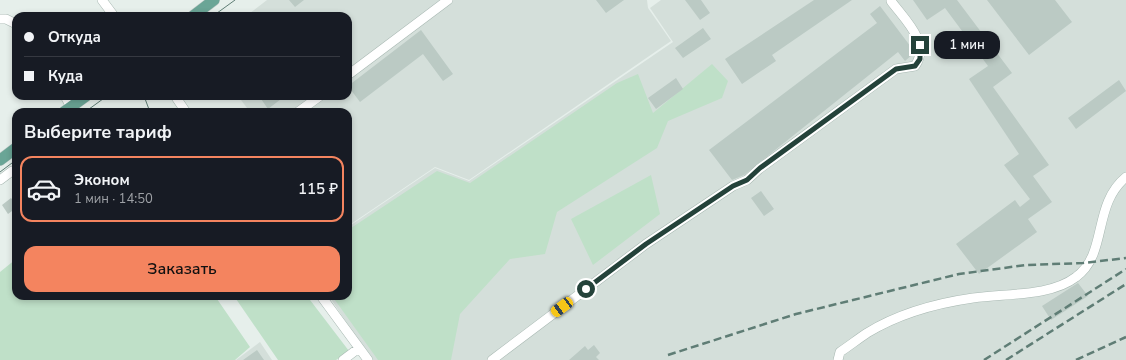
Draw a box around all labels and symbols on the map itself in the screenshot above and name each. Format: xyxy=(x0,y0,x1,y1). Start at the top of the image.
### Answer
callout: 1 мин xyxy=(934,31,1000,59)
route end xyxy=(911,36,929,54)
route start xyxy=(577,280,595,298)
car xyxy=(549,295,575,319)

